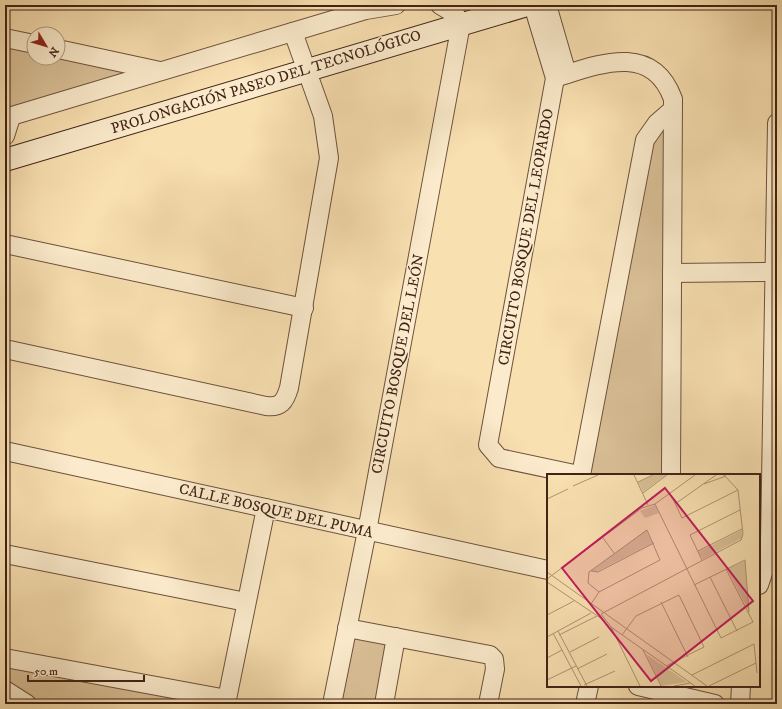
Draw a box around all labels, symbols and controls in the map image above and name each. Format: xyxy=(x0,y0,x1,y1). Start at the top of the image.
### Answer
north arrow xyxy=(26,26,66,66)
street label: PROLONGACIÓN PASEO DEL TECNOLÓGICO xyxy=(109,26,423,138)
text: N xyxy=(45,44,61,59)
street label: CIRCUITO BOSQUE DEL LEOPARDO xyxy=(494,107,558,367)
street label: CIRCUITO BOSQUE DEL LEÓN xyxy=(367,253,429,475)
inset map xyxy=(547,474,760,687)
street label: CALLE BOSQUE DEL PUMA xyxy=(177,479,375,543)
scale bar xyxy=(28,657,144,683)
text: 50 m xyxy=(34,664,58,679)

